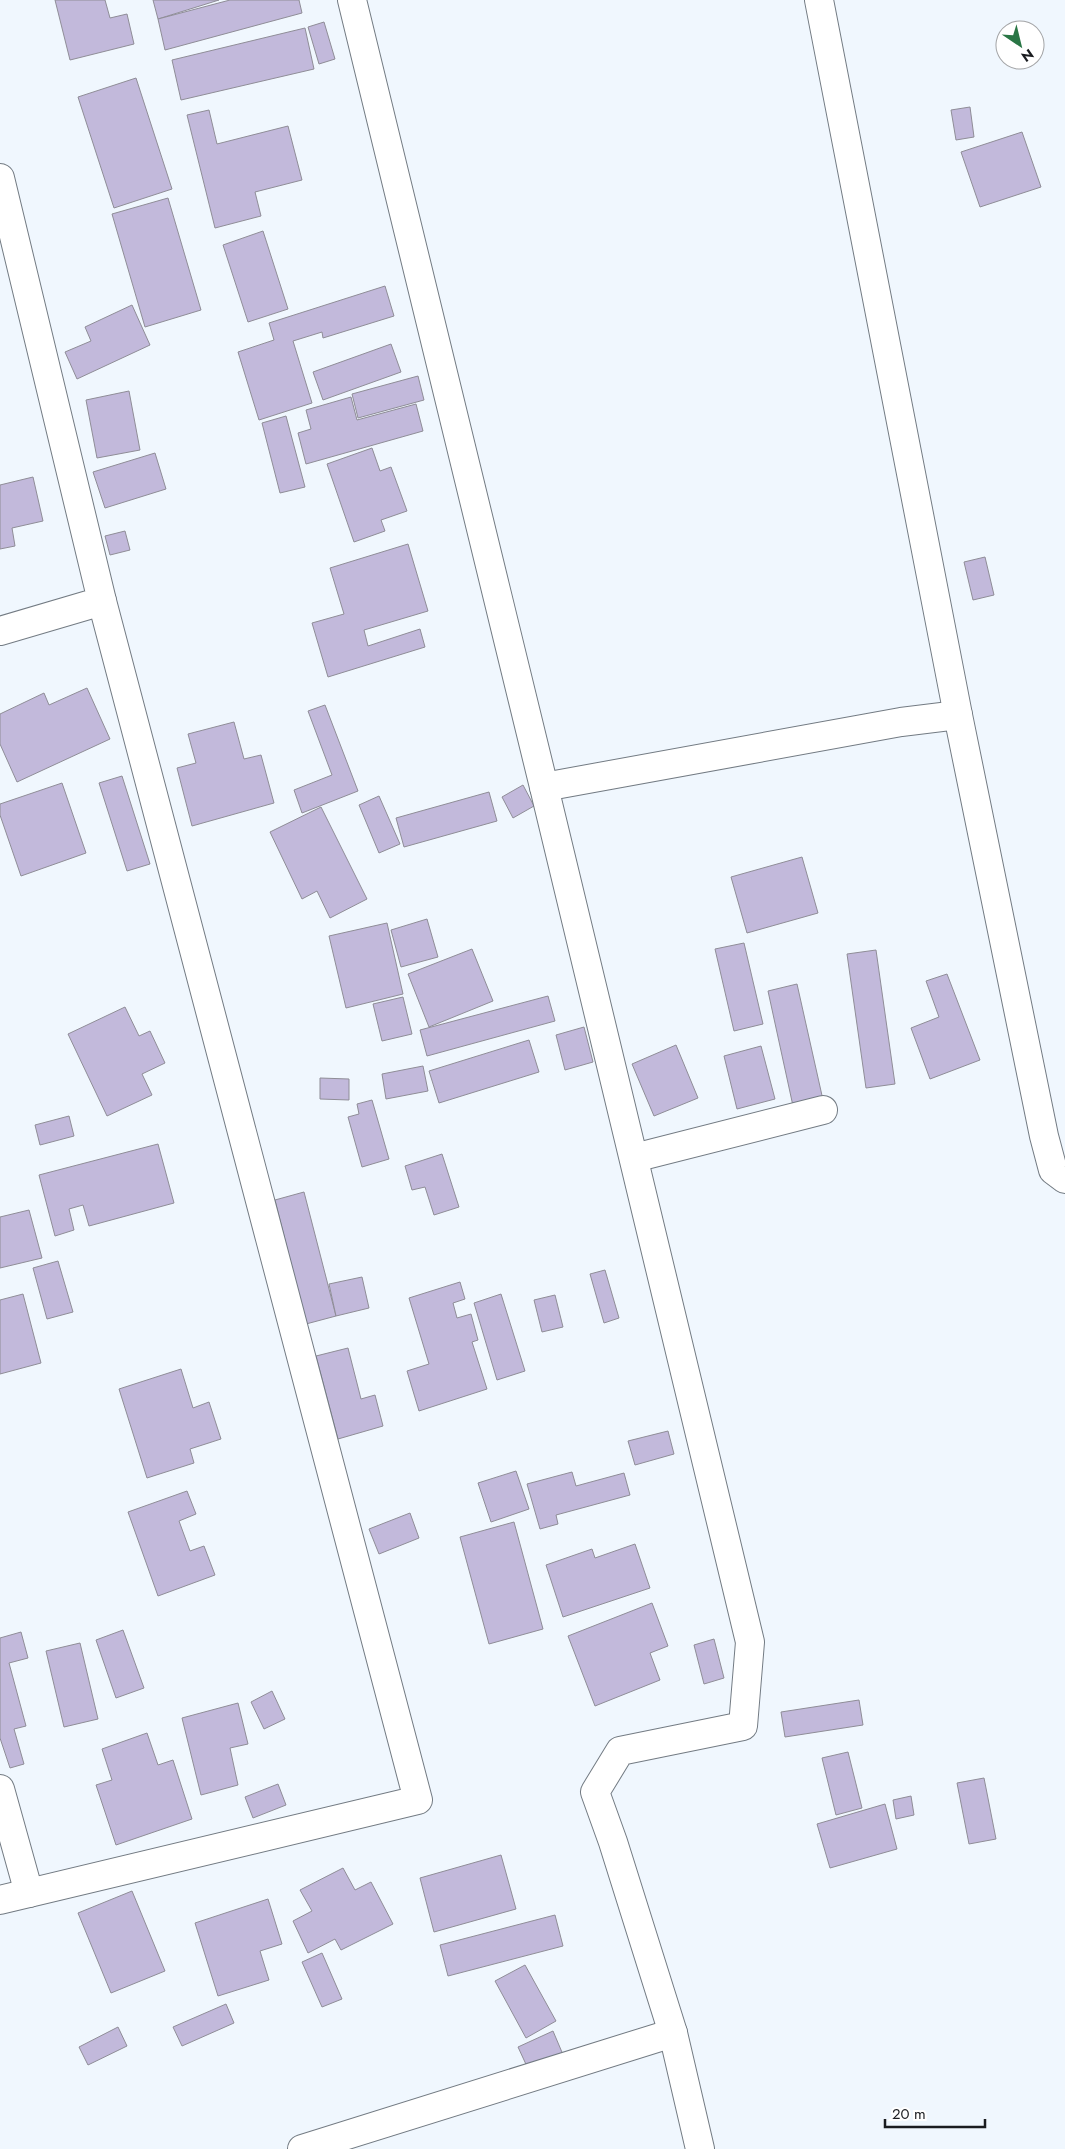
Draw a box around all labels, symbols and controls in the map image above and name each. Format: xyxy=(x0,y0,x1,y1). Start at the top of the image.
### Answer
north arrow xyxy=(995,20,1045,70)
text: N xyxy=(1017,44,1038,67)
scale bar xyxy=(885,2096,985,2128)
text: 20 m xyxy=(892,2103,926,2125)

